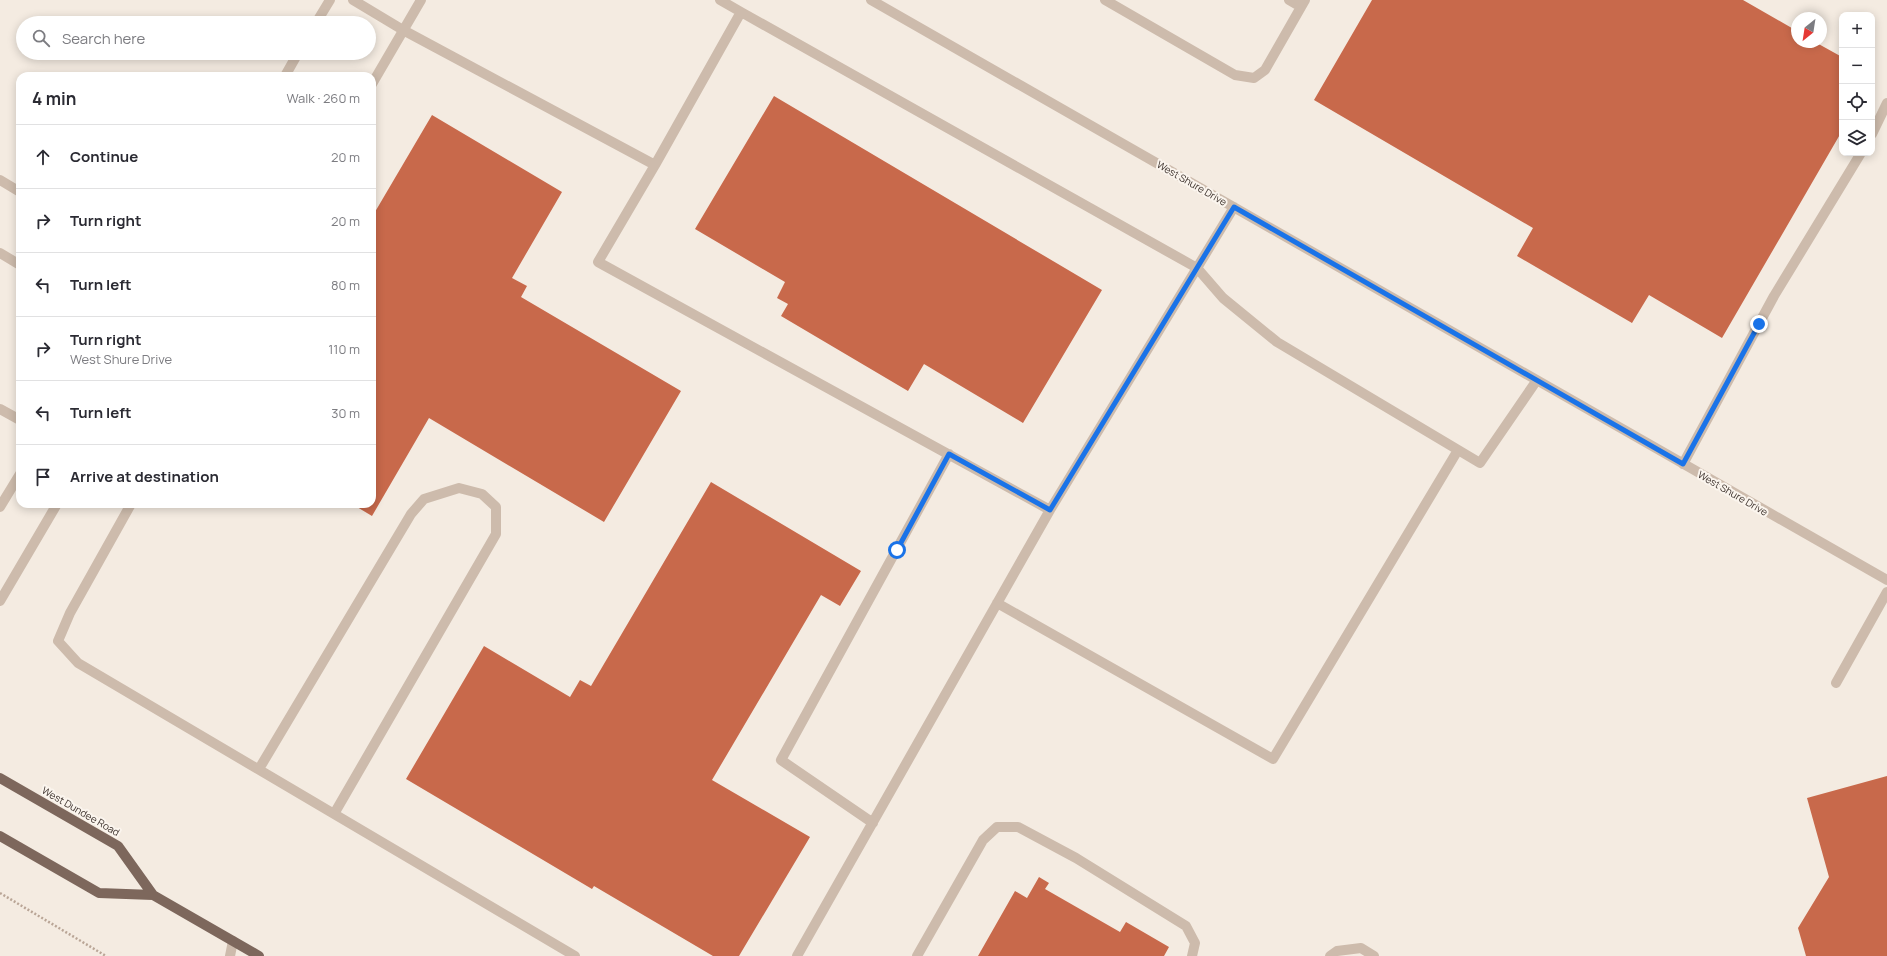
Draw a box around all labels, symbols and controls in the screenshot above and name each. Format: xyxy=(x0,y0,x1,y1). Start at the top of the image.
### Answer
north arrow xyxy=(1791,12,1827,48)
map controls xyxy=(1839,12,1875,156)
button: + xyxy=(1839,12,1875,48)
search box xyxy=(16,16,376,60)
icon: search xyxy=(30,27,52,49)
text: Search here xyxy=(62,28,145,49)
button: − xyxy=(1839,48,1875,84)
button: locate xyxy=(1839,84,1875,120)
text: 4 min xyxy=(32,87,76,110)
text: Walk · 260 m xyxy=(287,89,360,107)
button: layers xyxy=(1839,120,1875,156)
icon: ahead xyxy=(32,146,54,168)
text: Continue xyxy=(70,146,138,167)
text: 20 m xyxy=(331,148,360,166)
street label: West Shure Drive xyxy=(1154,157,1230,209)
icon: right xyxy=(32,210,54,232)
text: Turn right xyxy=(70,210,141,231)
text: 20 m xyxy=(331,212,360,230)
icon: left xyxy=(32,274,54,296)
text: Turn left xyxy=(70,274,132,295)
text: 80 m xyxy=(331,276,360,294)
route end xyxy=(1750,315,1768,333)
text: Turn right xyxy=(70,329,141,350)
icon: right xyxy=(32,338,54,360)
text: 110 m xyxy=(328,340,360,358)
text: West Shure Drive xyxy=(70,350,172,368)
icon: left xyxy=(32,402,54,424)
text: Turn left xyxy=(70,402,132,423)
text: 30 m xyxy=(331,404,360,422)
icon: arrive xyxy=(32,466,54,488)
text: Arrive at destination xyxy=(70,466,219,487)
street label: West Shure Drive xyxy=(1695,467,1771,519)
route start xyxy=(888,541,906,559)
street label: West Dundee Road xyxy=(40,783,123,839)

